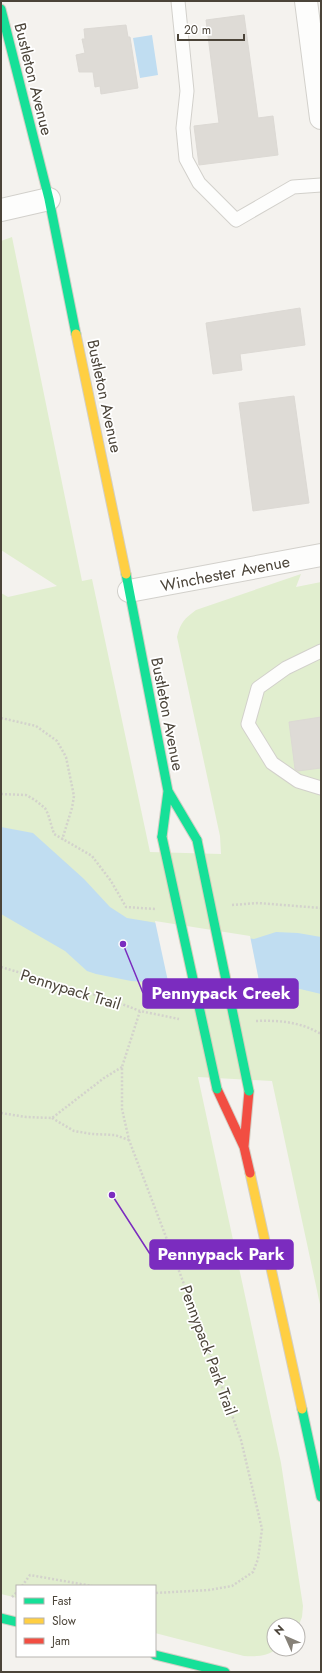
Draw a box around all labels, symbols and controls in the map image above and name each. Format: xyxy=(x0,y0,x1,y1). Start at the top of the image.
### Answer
scale bar xyxy=(178,16,244,42)
street label: Bustleton Avenue xyxy=(8,20,59,138)
text: 20 m xyxy=(184,21,211,39)
street label: Bustleton Avenue xyxy=(81,337,128,455)
street label: Winchester Avenue xyxy=(158,550,292,597)
street label: Bustleton Avenue xyxy=(145,655,190,773)
street label: Pennypack Trail xyxy=(18,963,124,1016)
callout: Pennypack Creek xyxy=(143,979,298,1008)
text: Pennypack Creek xyxy=(151,981,291,1005)
callout: Pennypack Park xyxy=(150,1240,293,1269)
text: Pennypack Park xyxy=(157,1242,285,1266)
street label: Pennypack Park Trail xyxy=(174,1282,243,1419)
legend xyxy=(16,1585,156,1657)
text: Fast xyxy=(52,1592,71,1610)
text: Slow xyxy=(52,1612,77,1630)
north arrow xyxy=(266,1617,306,1657)
text: N xyxy=(270,1621,288,1639)
text: Jam xyxy=(50,1632,70,1650)

